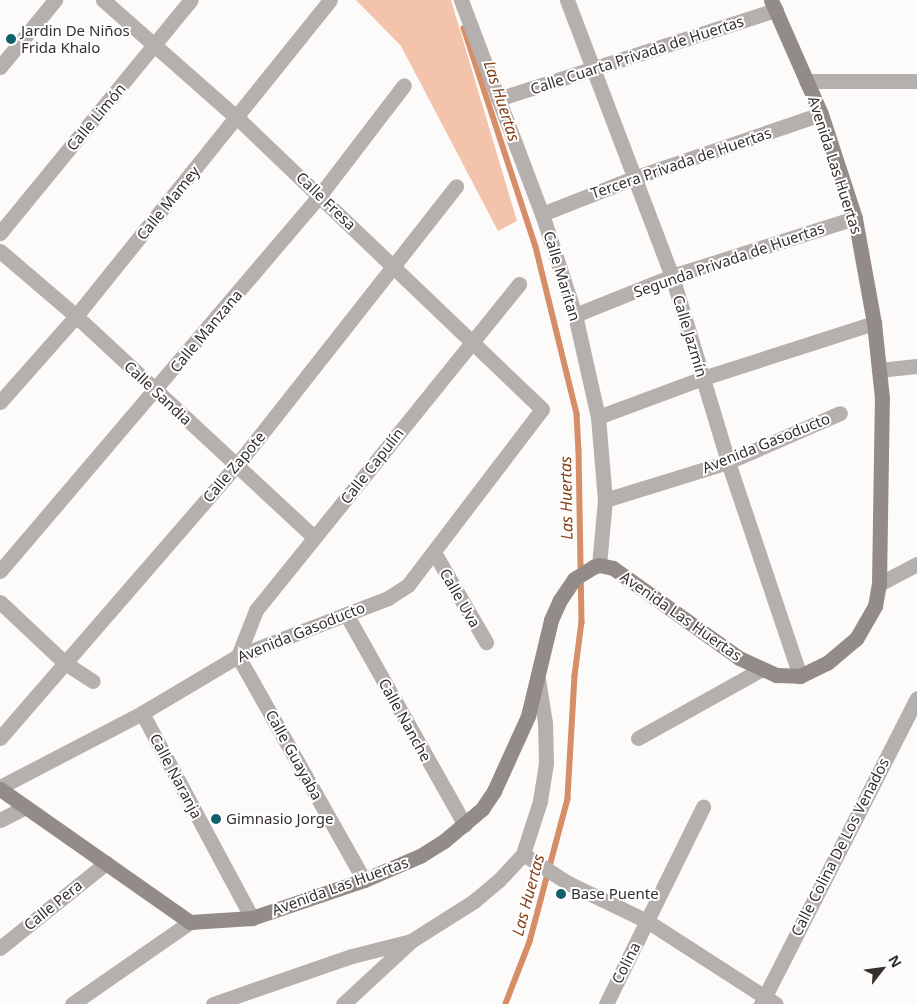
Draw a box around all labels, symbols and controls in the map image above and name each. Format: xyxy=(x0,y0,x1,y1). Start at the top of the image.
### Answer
street label: Calle Cuarta Privada de Huertas xyxy=(528,12,746,98)
place label: Jardin De Niños Frida Khalo xyxy=(21,21,130,56)
marker: Jardin De Niños Frida Khalo xyxy=(5,33,17,45)
water label: Las Huertas xyxy=(480,58,524,144)
street label: Calle Limón xyxy=(63,80,129,154)
street label: Avenida Las Huertas xyxy=(804,94,866,236)
street label: Tercera Privada de Huertas xyxy=(588,124,774,202)
street label: Calle Mamey xyxy=(133,162,203,244)
street label: Calle Fresa xyxy=(293,168,359,234)
street label: Segunda Privada de Huertas xyxy=(631,219,827,301)
street label: Calle Maritan xyxy=(540,229,584,323)
street label: Calle Manzana xyxy=(166,286,246,376)
street label: Calle Jazmín xyxy=(669,293,711,379)
street label: Calle Sandia xyxy=(121,357,195,429)
street label: Avenida Gasoducto xyxy=(700,409,832,477)
street label: Calle Capulín xyxy=(337,424,407,508)
street label: Calle Zapote xyxy=(199,428,269,506)
water label: Las Huertas xyxy=(556,456,576,540)
street label: Calle Uva xyxy=(436,565,484,631)
street label: Avenida Las Huertas xyxy=(617,567,745,665)
street label: Avenida Gasoducto xyxy=(235,598,367,666)
street label: Calle Nanche xyxy=(375,675,435,765)
street label: Calle Guayaba xyxy=(262,707,326,803)
street label: Calle Naranja xyxy=(146,730,206,822)
street label: Calle Colina De Los Venados xyxy=(787,755,893,939)
place label: Gimnasio Jorge xyxy=(226,810,333,828)
marker: Gimnasio Jorge xyxy=(210,813,222,825)
water label: Las Huertas xyxy=(508,852,548,938)
street label: Avenida Las Huertas xyxy=(269,853,411,919)
street label: Calle Pera xyxy=(20,876,86,934)
place label: Base Puente xyxy=(571,885,659,903)
marker: Base Puente xyxy=(555,888,567,900)
street label: Colina xyxy=(608,939,644,987)
north arrow xyxy=(857,944,907,994)
text: N xyxy=(884,952,906,971)

